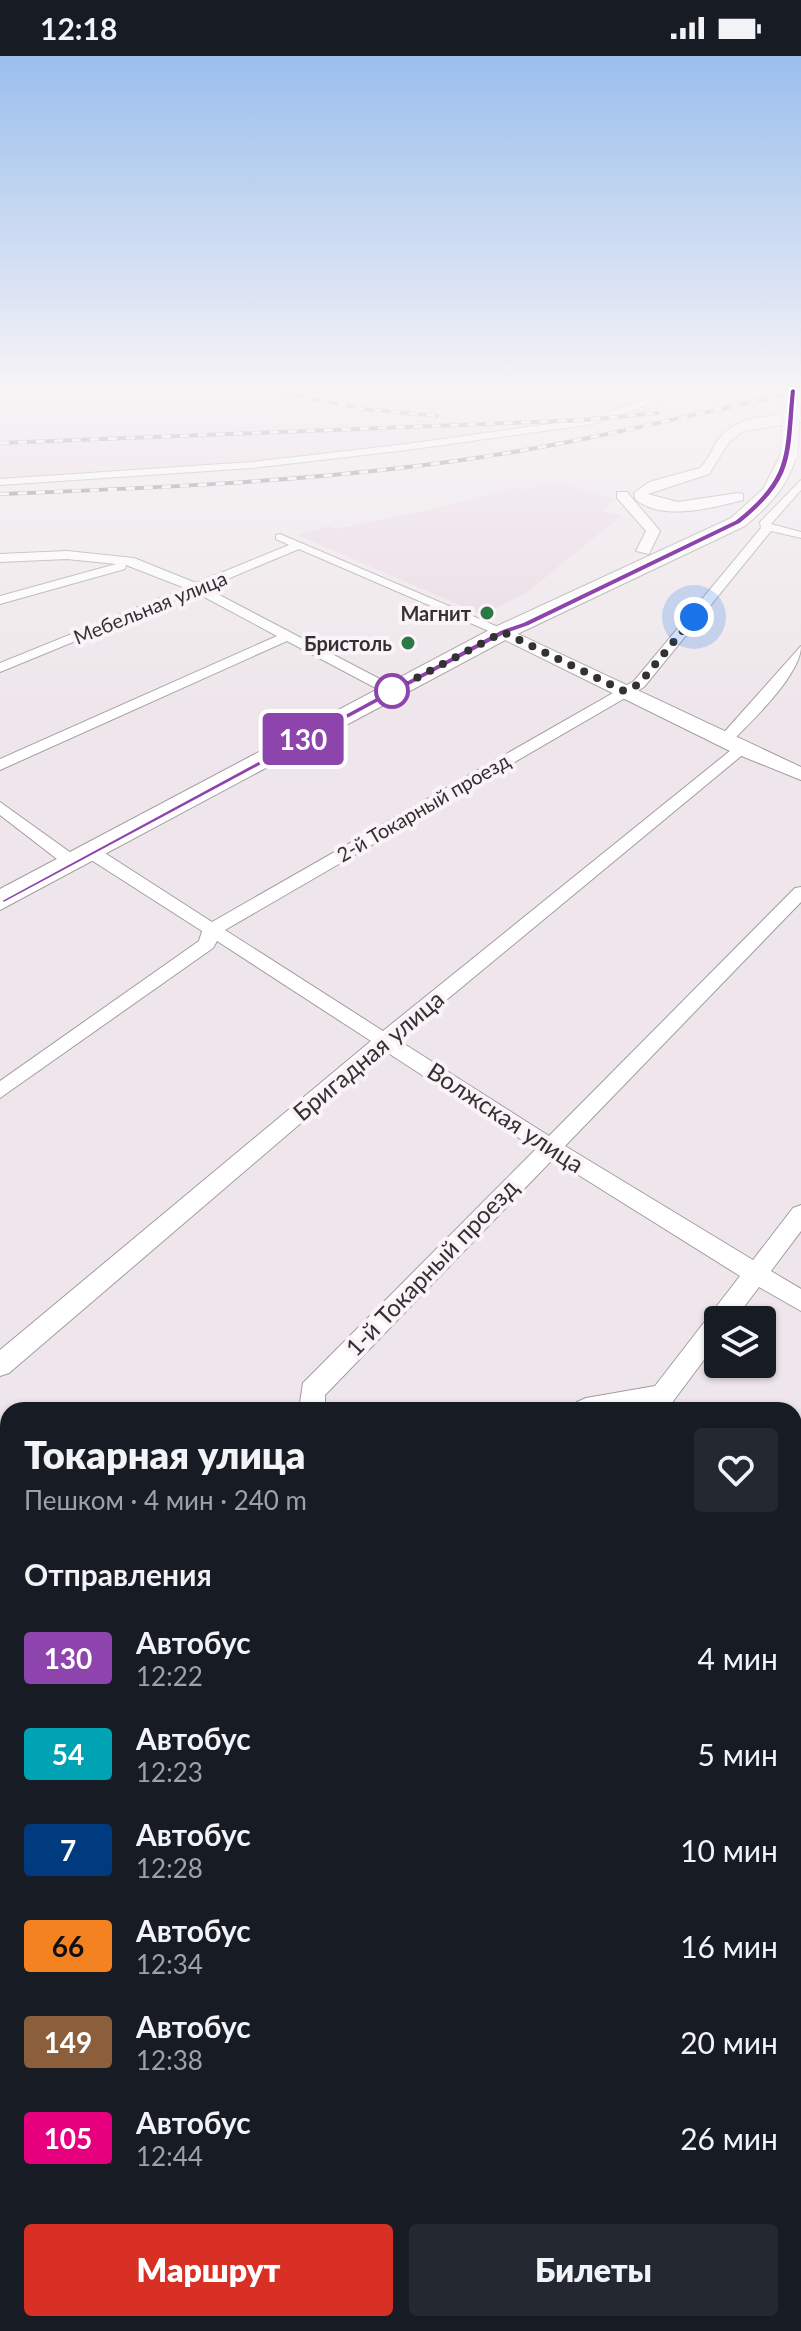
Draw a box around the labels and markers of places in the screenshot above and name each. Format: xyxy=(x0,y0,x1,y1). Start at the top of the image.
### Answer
place label: Магнит xyxy=(400,601,472,625)
marker: Магнит xyxy=(478,604,496,622)
place label: Бристоль xyxy=(304,631,392,655)
marker: Бристоль xyxy=(399,634,417,652)
unlabelled marker xyxy=(375,674,409,708)

